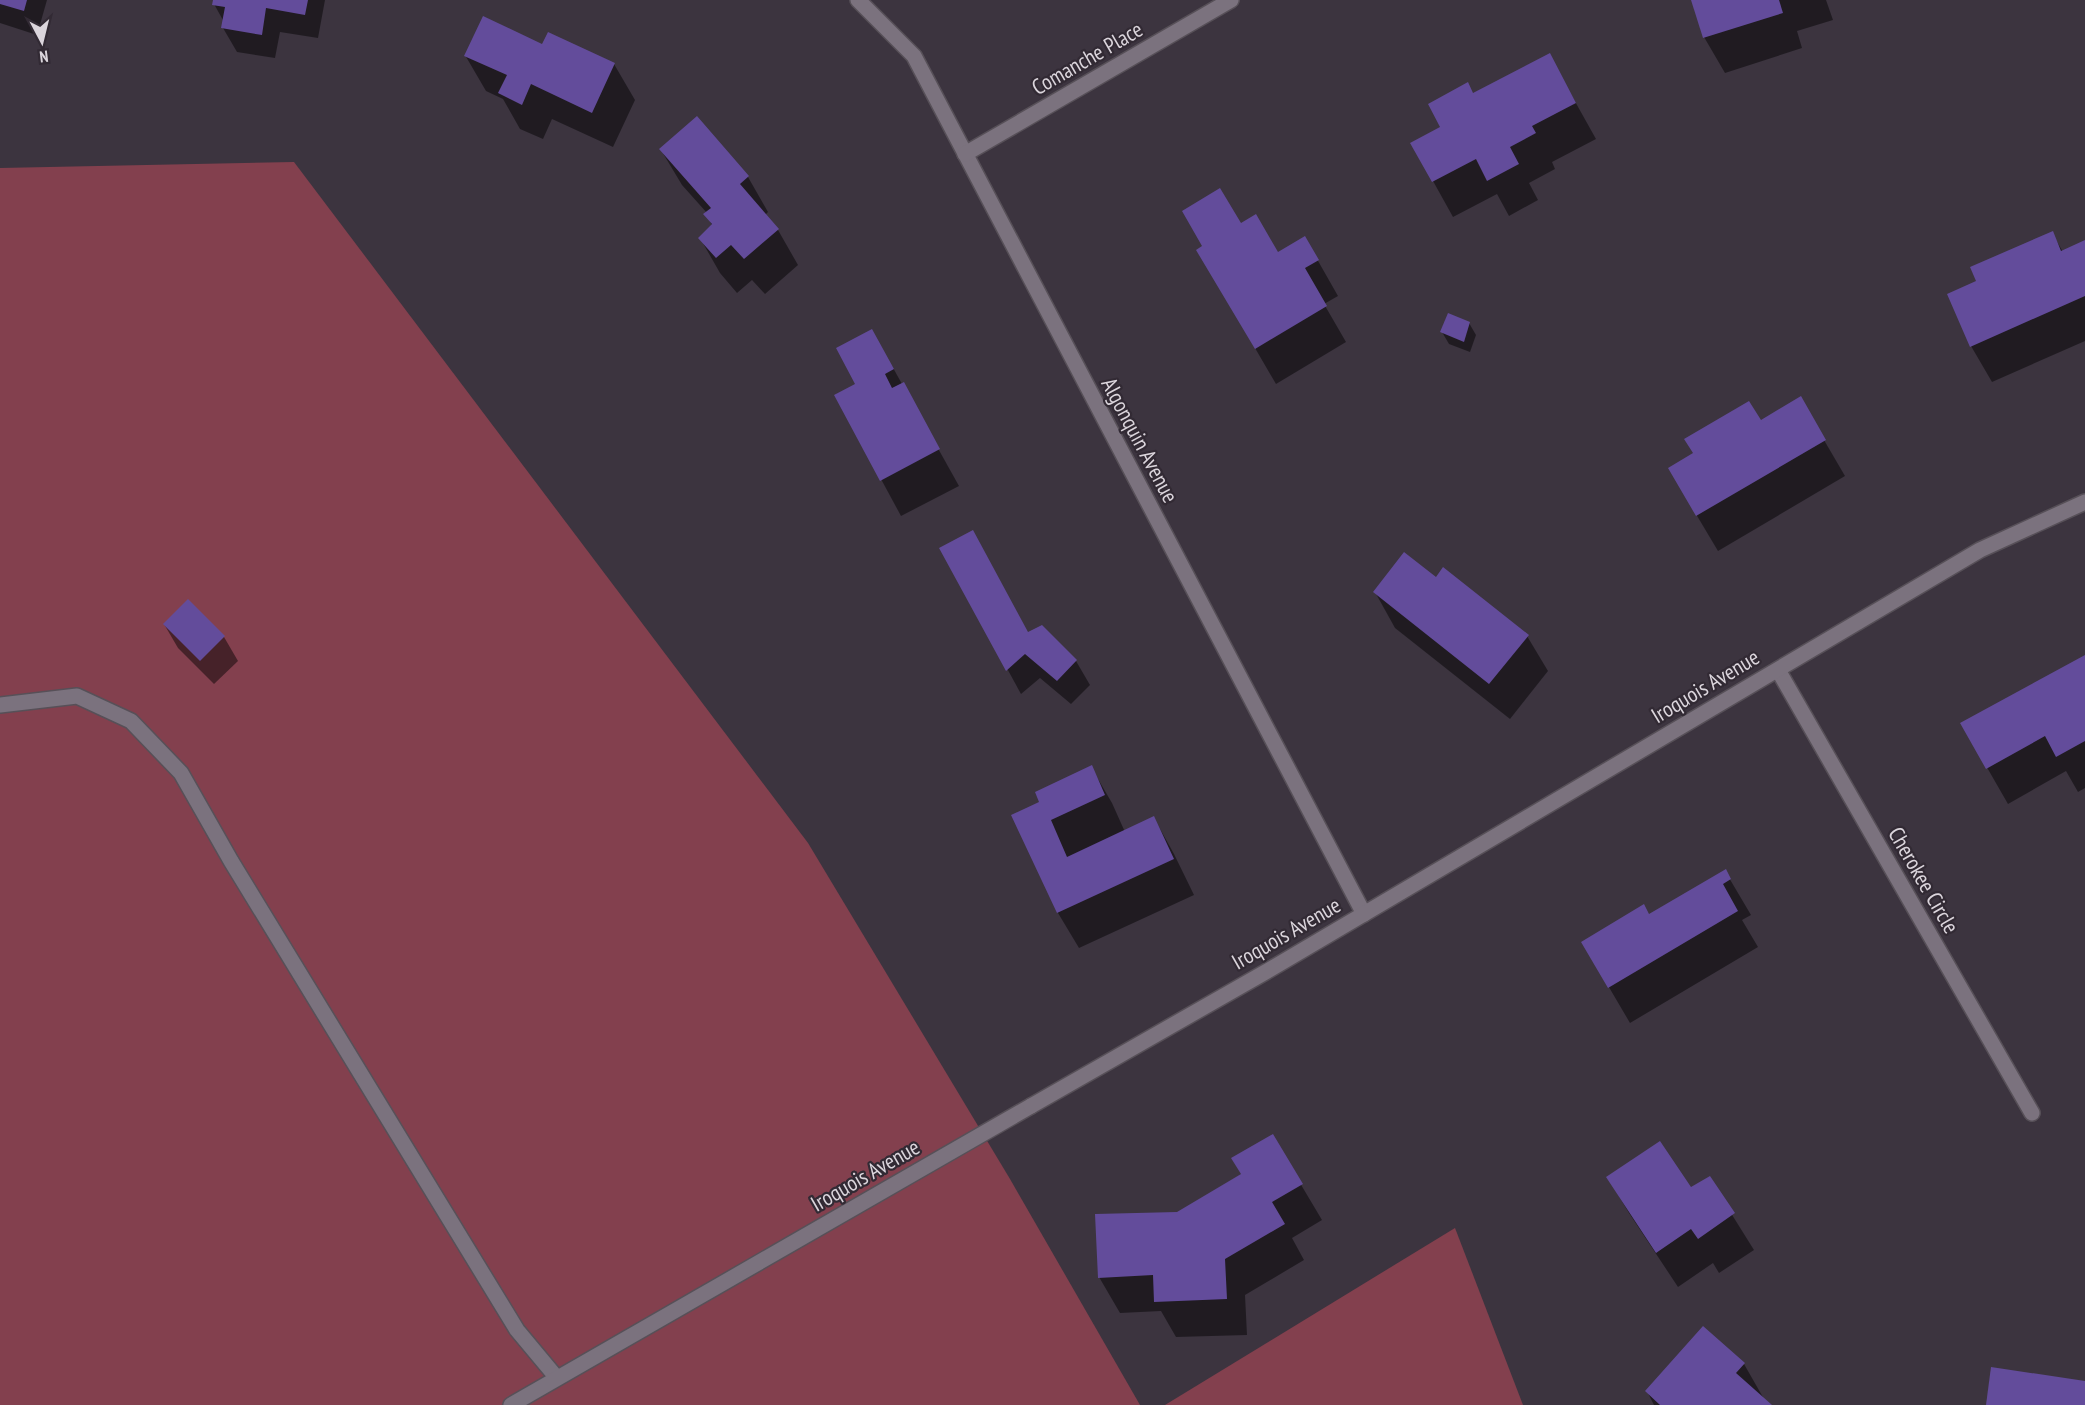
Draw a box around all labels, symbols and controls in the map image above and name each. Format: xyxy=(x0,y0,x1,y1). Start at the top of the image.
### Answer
north arrow xyxy=(12,12,72,72)
street label: Comanche Place xyxy=(1027,15,1147,101)
text: N xyxy=(38,46,49,67)
street label: Algonquin Avenue xyxy=(1095,373,1185,507)
street label: Iroquois Avenue xyxy=(1646,643,1764,729)
street label: Cherokee Circle xyxy=(1882,822,1966,938)
street label: Iroquois Avenue xyxy=(1227,891,1345,975)
street label: Iroquois Avenue xyxy=(806,1133,924,1217)

